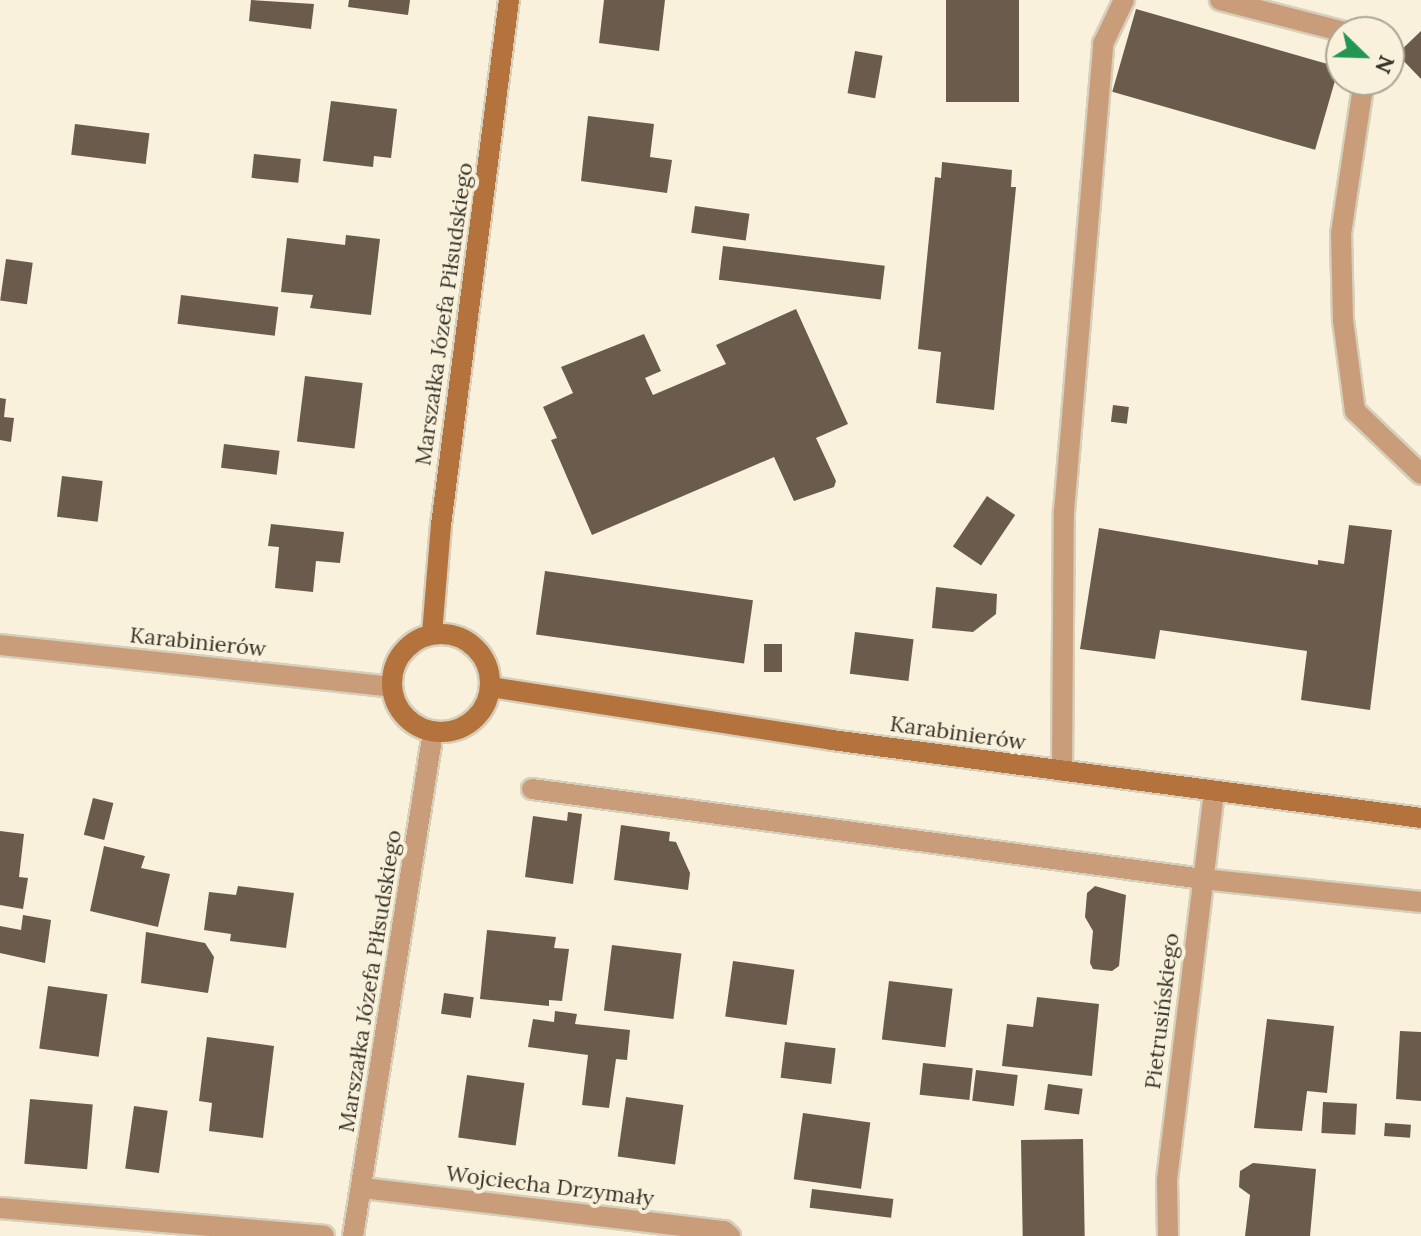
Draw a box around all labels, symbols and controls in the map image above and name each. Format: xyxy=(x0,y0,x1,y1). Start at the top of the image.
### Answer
north arrow xyxy=(1325,16,1405,96)
text: N xyxy=(1369,51,1401,78)
street label: Marszałka Józefa Piłsudskiego xyxy=(410,161,478,467)
street label: Karabinierów xyxy=(128,622,268,662)
street label: Karabinierów xyxy=(888,710,1028,756)
street label: Marszałka Józefa Piłsudskiego xyxy=(333,828,407,1134)
street label: Pietrusińskiego xyxy=(1139,931,1185,1091)
street label: Wojciecha Drzymały xyxy=(445,1160,655,1212)

